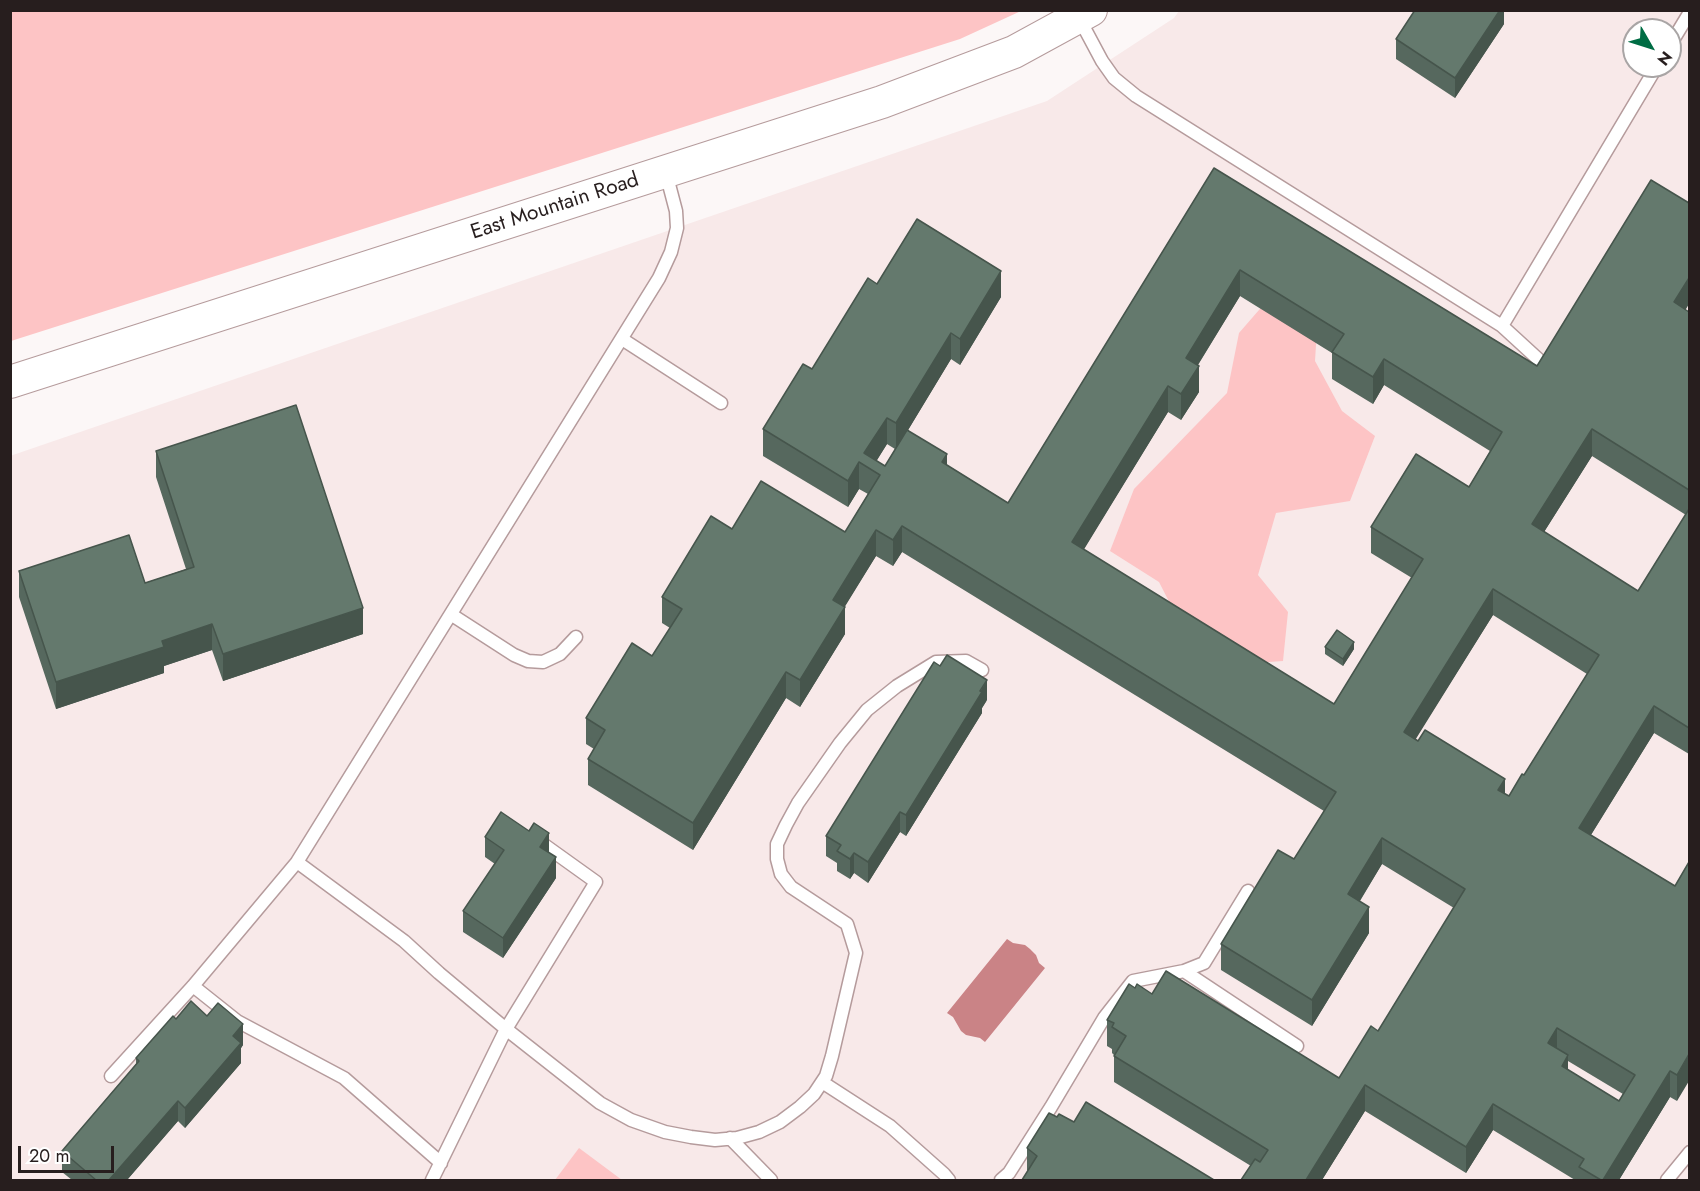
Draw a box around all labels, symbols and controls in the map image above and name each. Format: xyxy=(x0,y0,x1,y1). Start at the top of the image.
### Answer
north arrow xyxy=(1622,18,1682,78)
text: N xyxy=(1652,46,1678,71)
street label: East Mountain Road xyxy=(468,168,642,246)
scale bar xyxy=(21,1134,117,1172)
text: 20 m xyxy=(29,1143,69,1169)

